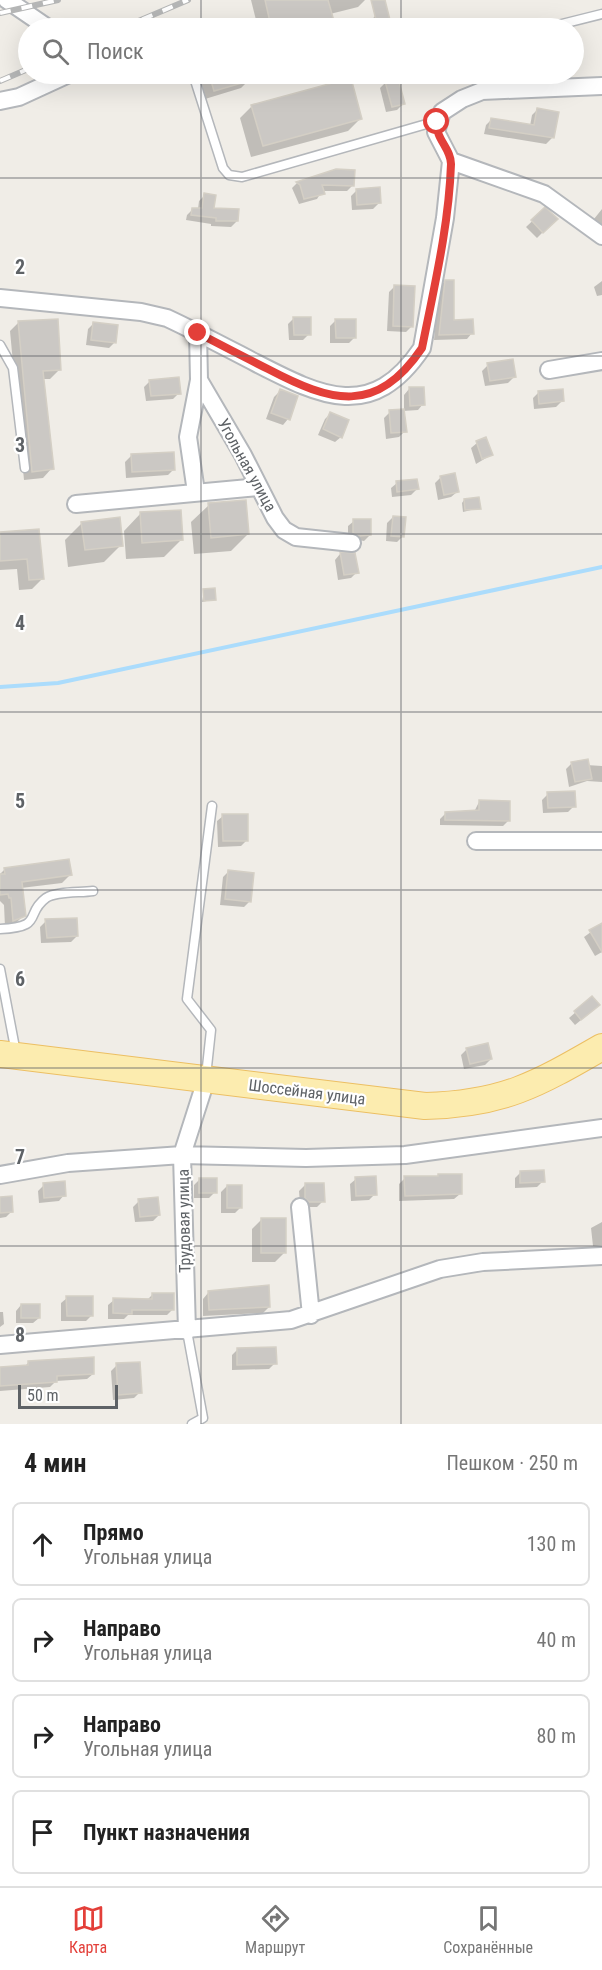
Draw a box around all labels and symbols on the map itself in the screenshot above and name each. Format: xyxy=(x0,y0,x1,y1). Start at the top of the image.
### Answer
route start xyxy=(423,108,449,134)
text: 2 xyxy=(15,255,25,279)
route end xyxy=(184,319,210,345)
street label: Угольная улица xyxy=(214,415,280,515)
text: 3 xyxy=(15,433,25,457)
text: 4 xyxy=(15,611,25,635)
text: 5 xyxy=(15,789,25,813)
text: 6 xyxy=(15,967,25,991)
street label: Шоссейная улица xyxy=(248,1075,366,1109)
text: 7 xyxy=(15,1145,25,1169)
street label: Трудовая улица xyxy=(174,1169,194,1273)
text: 8 xyxy=(15,1323,25,1347)
scale bar xyxy=(18,1382,118,1410)

